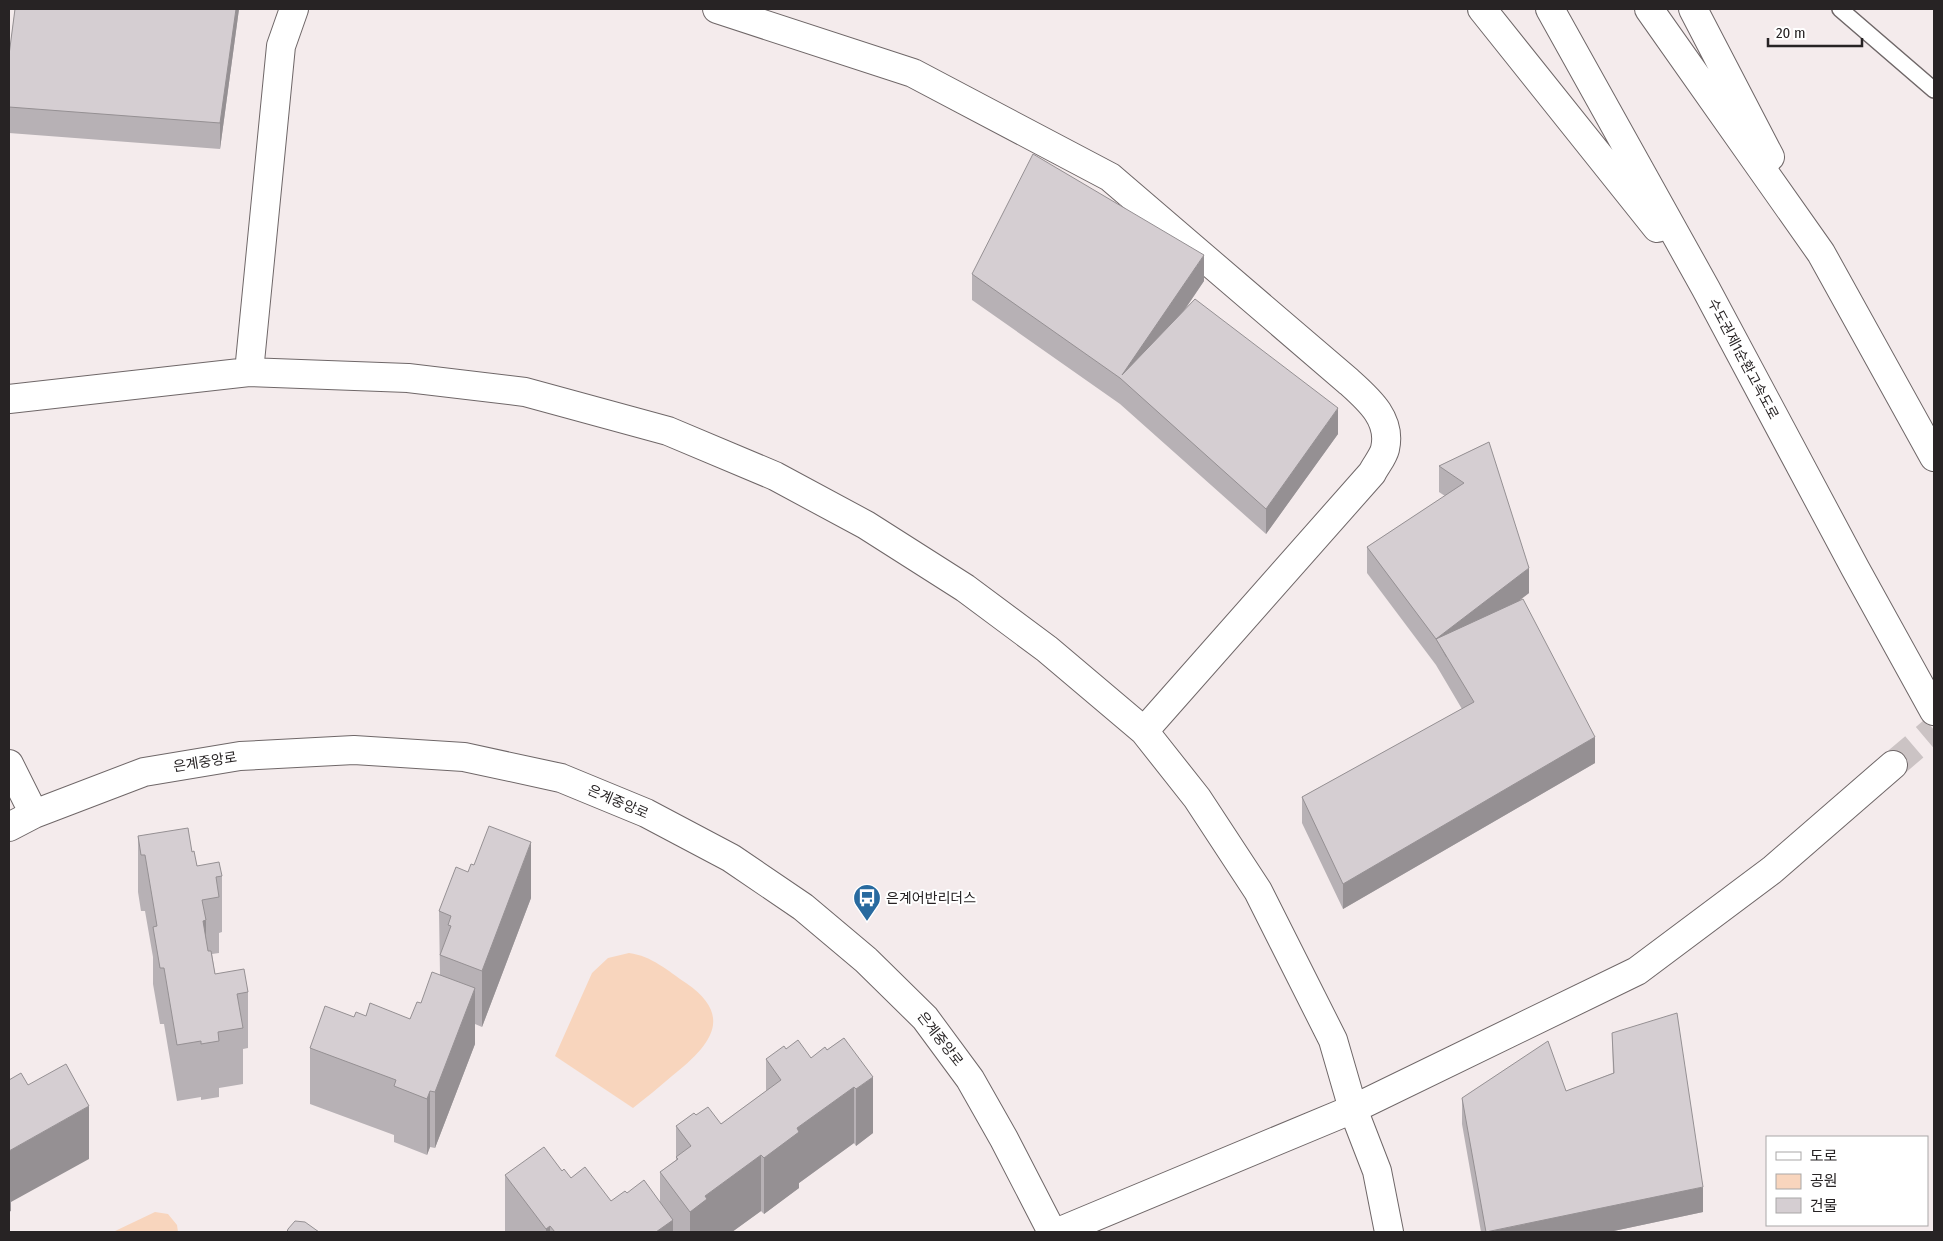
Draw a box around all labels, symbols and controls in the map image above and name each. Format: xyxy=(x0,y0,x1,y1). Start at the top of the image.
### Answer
scale bar xyxy=(1768,15,1862,47)
text: 20 m xyxy=(1776,24,1806,42)
street label: 수도권제1순환고속도로 xyxy=(1704,296,1782,422)
street label: 은계중앙로 xyxy=(172,749,238,775)
street label: 은계중앙로 xyxy=(585,782,651,822)
bus stop icon: 은계어반리더스 xyxy=(852,883,882,922)
place label: 은계어반리더스 xyxy=(886,890,976,907)
street label: 은계중앙로 xyxy=(913,1008,967,1070)
legend xyxy=(1766,1136,1928,1226)
text: 도로 xyxy=(1810,1147,1838,1165)
text: 공원 xyxy=(1810,1172,1838,1190)
text: 건물 xyxy=(1810,1197,1838,1215)

